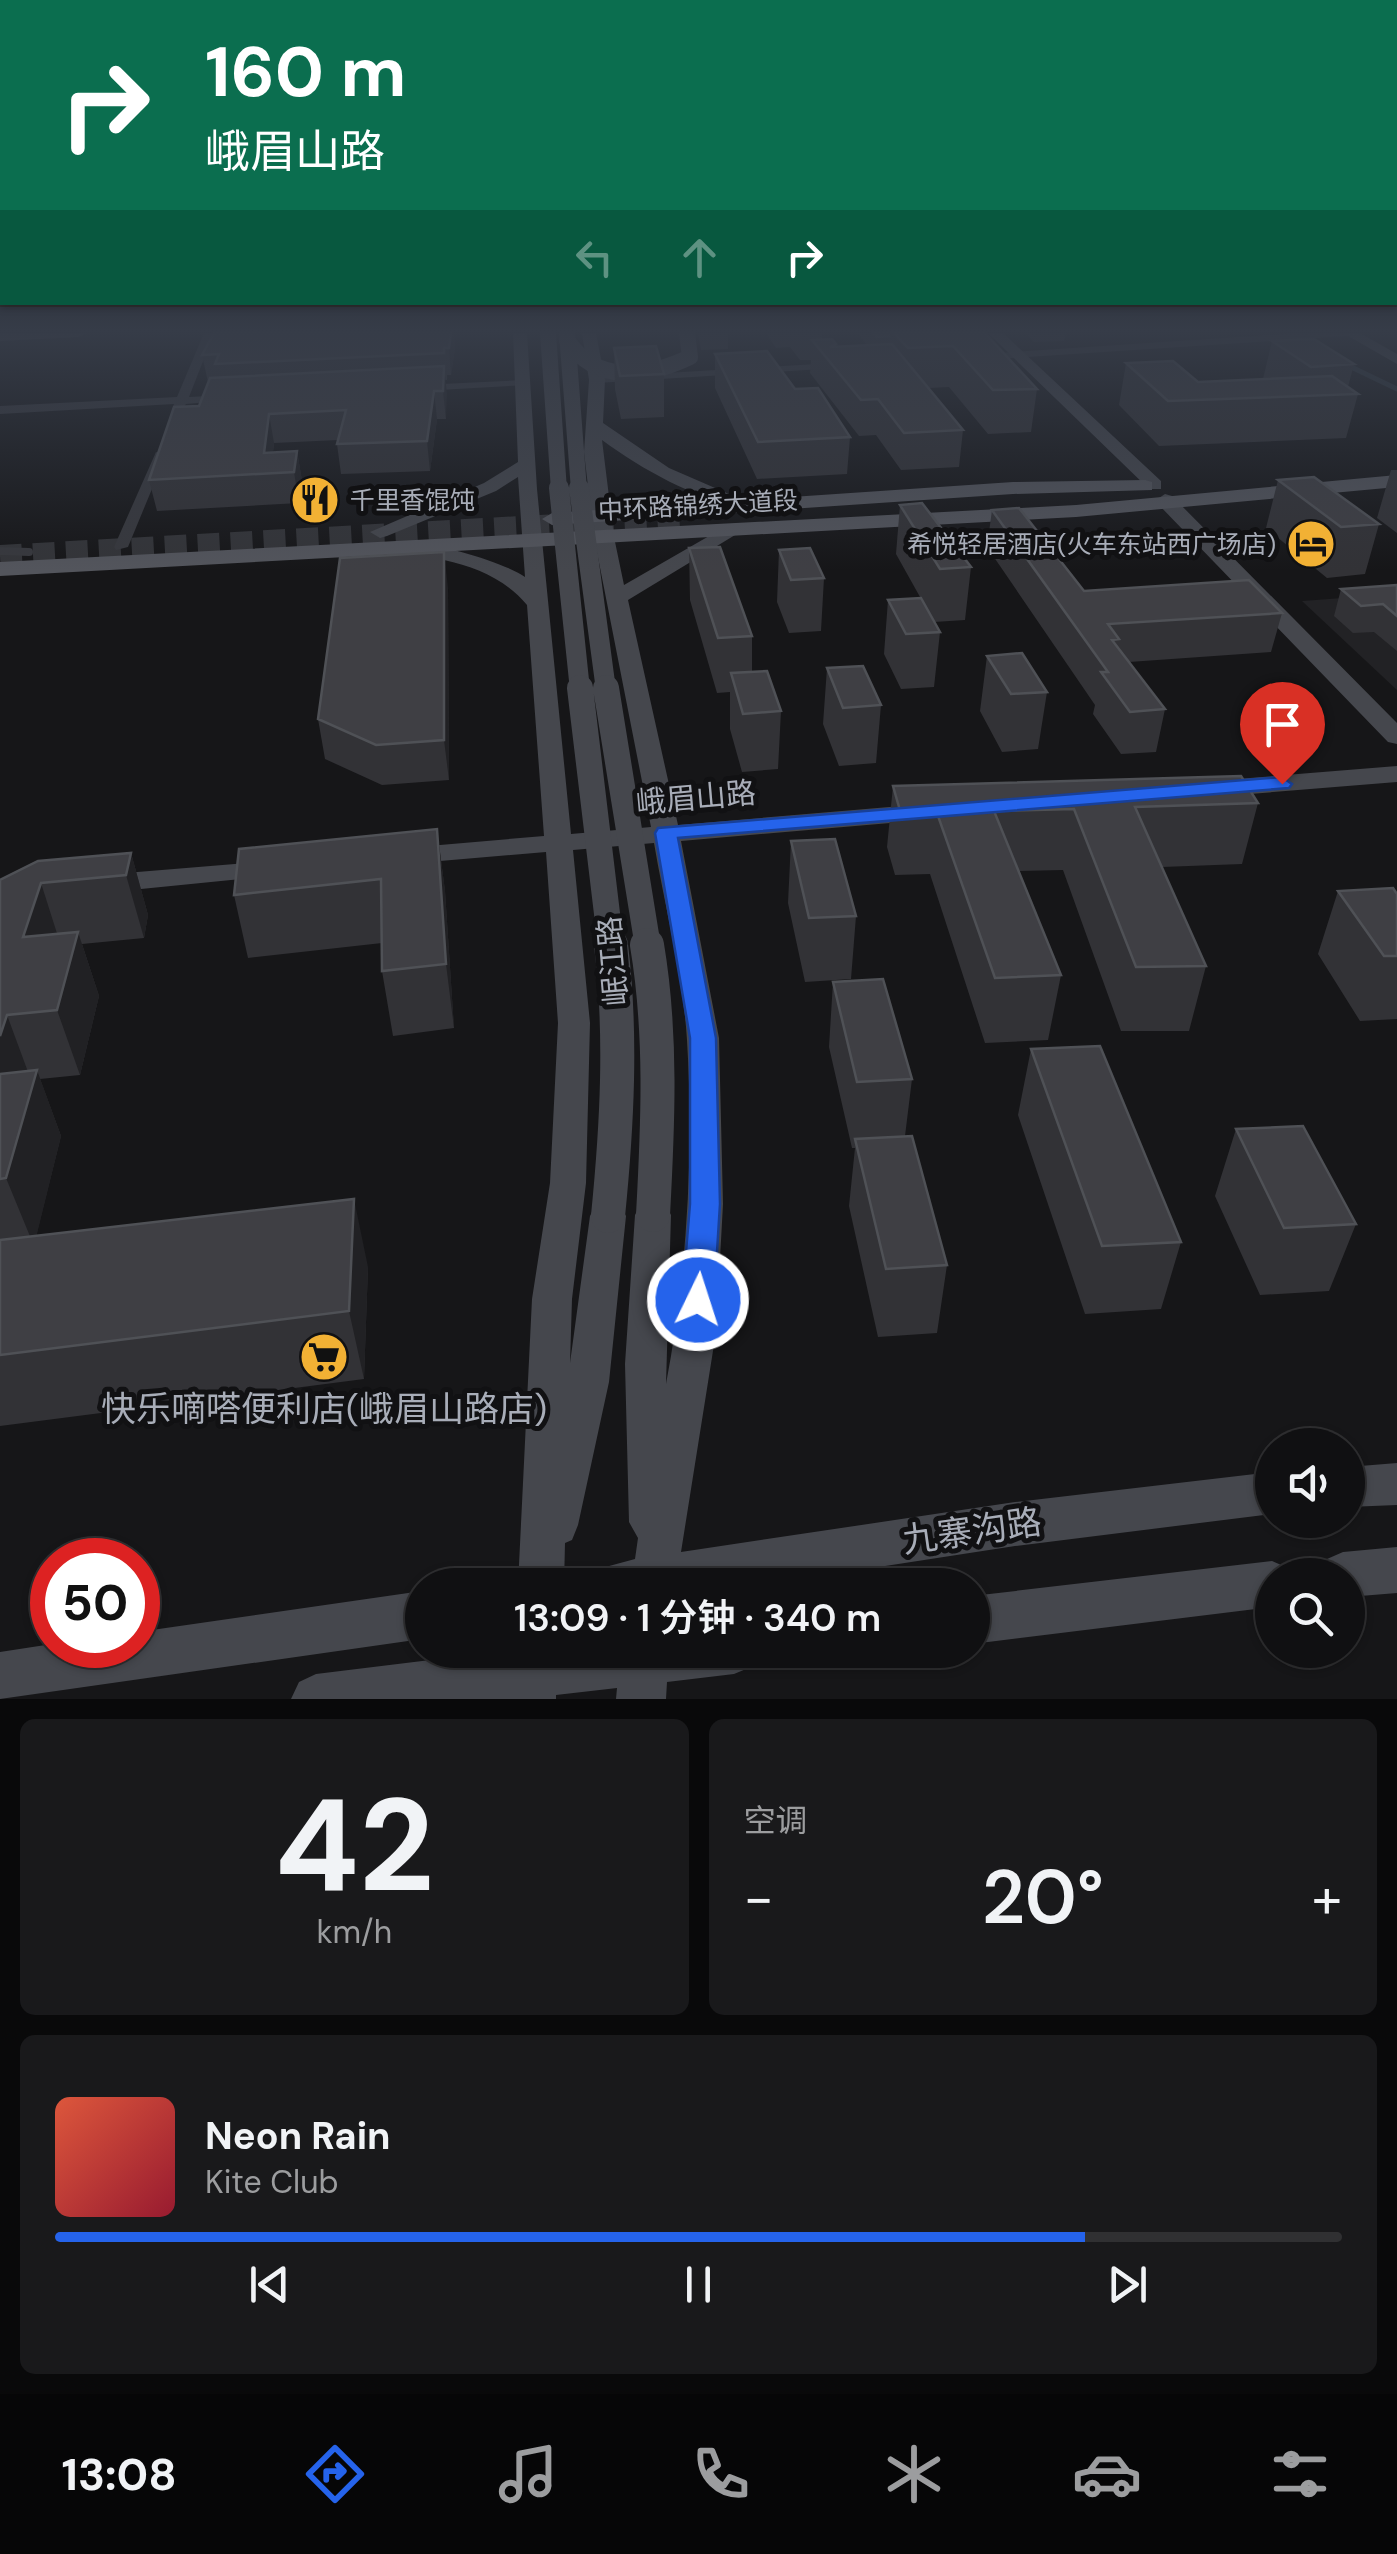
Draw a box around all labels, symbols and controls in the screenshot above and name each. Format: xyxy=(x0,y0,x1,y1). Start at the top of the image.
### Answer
text: 160 m xyxy=(205,27,406,118)
icon: right xyxy=(40,40,170,170)
text: 峨眉山路 xyxy=(205,122,385,181)
icon: left xyxy=(567,230,622,285)
icon: ahead xyxy=(672,230,727,285)
icon: right xyxy=(777,230,832,285)
restaurant icon: 千里香馄饨 xyxy=(289,474,341,526)
place label: 千里香馄饨 xyxy=(350,484,475,517)
street label: 中环路锦绣大道段 xyxy=(597,484,799,527)
hotel icon: 希悦轻居酒店(火车东站西广场店) xyxy=(1285,518,1337,570)
place label: 希悦轻居酒店(火车东站西广场店) xyxy=(907,528,1276,561)
pin xyxy=(1240,682,1325,785)
icon: arrive xyxy=(1255,697,1310,752)
street label: 峨眉山路 xyxy=(634,773,757,822)
street label: 岷江路 xyxy=(589,915,636,1008)
position arrow xyxy=(646,1248,750,1352)
supermarket icon: 快乐嘀嗒便利店(峨眉山路店) xyxy=(298,1331,350,1383)
place label: 快乐嘀嗒便利店(峨眉山路店) xyxy=(101,1386,547,1432)
map controls xyxy=(1255,1428,1365,1668)
button: sound xyxy=(1255,1428,1365,1538)
street label: 九寨沟路 xyxy=(899,1498,1045,1564)
speed limit sign: 50 xyxy=(30,1538,160,1668)
button: search xyxy=(1255,1558,1365,1668)
text: 13:09 · 1 分钟 · 340 m xyxy=(514,1593,881,1643)
text: 42 xyxy=(274,1761,434,1930)
text: 空调 xyxy=(744,1800,808,1842)
text: 20° xyxy=(982,1849,1104,1946)
text: − xyxy=(744,1862,774,1934)
text: + xyxy=(1312,1862,1342,1934)
text: km/h xyxy=(316,1911,392,1953)
text: Neon Rain xyxy=(205,2111,390,2161)
text: Kite Club xyxy=(205,2161,339,2203)
icon: previous xyxy=(242,2257,297,2312)
icon: pause xyxy=(671,2257,726,2312)
icon: next xyxy=(1100,2257,1155,2312)
icon: directions xyxy=(300,2439,370,2509)
icon: music xyxy=(493,2439,563,2509)
icon: phone xyxy=(686,2439,756,2509)
icon: climate xyxy=(879,2439,949,2509)
icon: car xyxy=(1072,2439,1142,2509)
icon: filters xyxy=(1265,2439,1335,2509)
text: 13:08 xyxy=(62,2445,177,2504)

